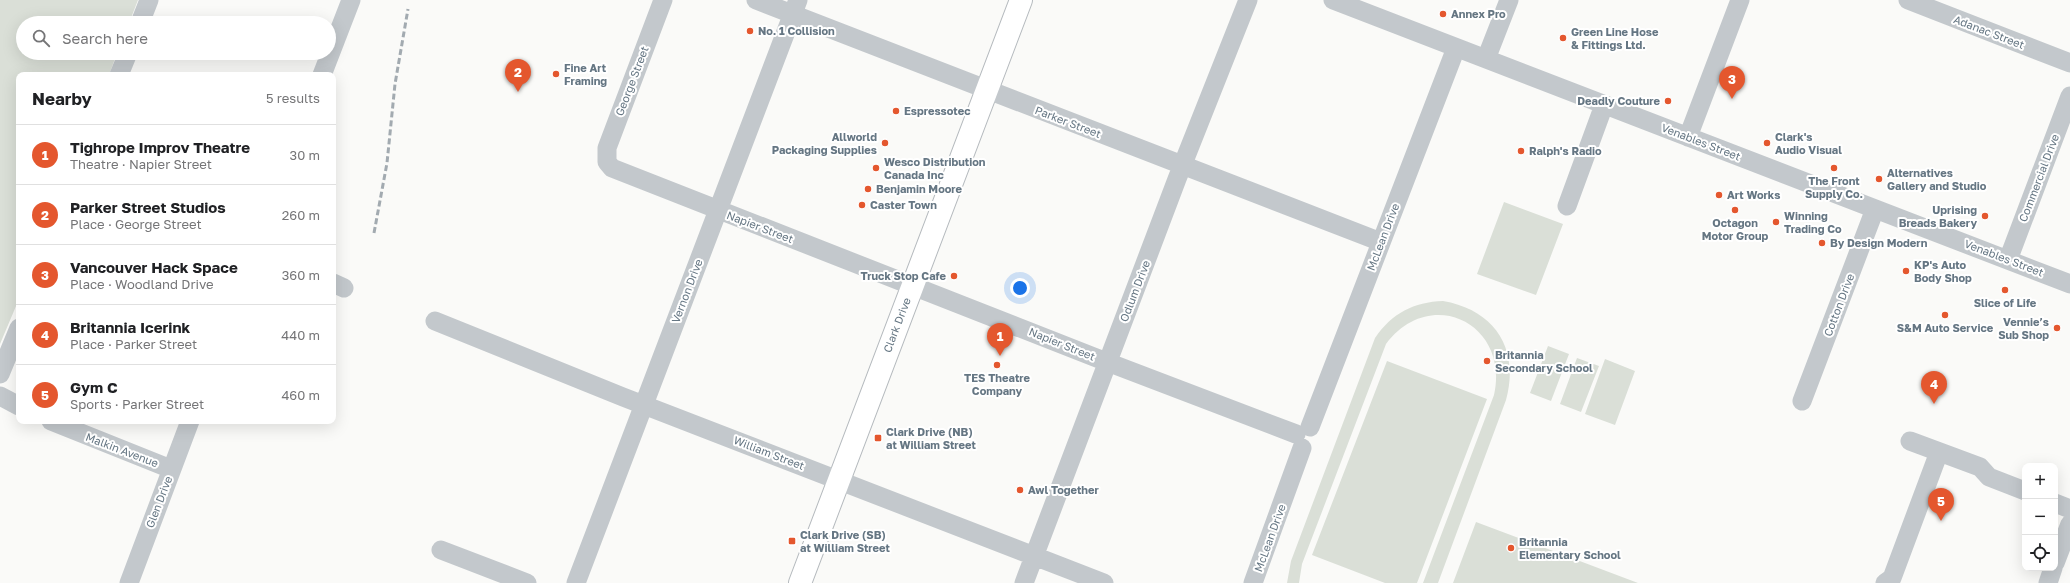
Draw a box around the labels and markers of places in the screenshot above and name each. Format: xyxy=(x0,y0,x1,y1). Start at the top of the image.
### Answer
place label: Annex Pro xyxy=(1451,7,1506,20)
marker: Annex Pro xyxy=(1438,9,1448,19)
place label: No. 1 Collision xyxy=(758,24,835,37)
place label: Green Line Hose & Fittings Ltd. xyxy=(1571,25,1659,51)
marker: No. 1 Collision xyxy=(745,26,755,36)
marker: Green Line Hose & Fittings Ltd. xyxy=(1558,33,1568,43)
pin: 2 xyxy=(505,59,531,92)
place label: Fine Art Framing xyxy=(564,61,607,87)
pin: 3 xyxy=(1719,66,1745,99)
marker: Fine Art Framing xyxy=(551,69,561,79)
place label: Deadly Couture xyxy=(1577,94,1660,107)
marker: Deadly Couture xyxy=(1663,96,1673,106)
place label: Espressotec xyxy=(904,104,971,117)
marker: Espressotec xyxy=(891,106,901,116)
place label: Allworld Packaging Supplies xyxy=(772,130,877,156)
place label: Clark's Audio Visual xyxy=(1775,130,1842,156)
marker: Allworld Packaging Supplies xyxy=(880,138,890,148)
marker: Clark's Audio Visual xyxy=(1762,138,1772,148)
place label: Ralph's Radio xyxy=(1529,144,1602,157)
marker: Ralph's Radio xyxy=(1516,146,1526,156)
place label: Wesco Distribution Canada Inc xyxy=(884,155,986,181)
marker: Wesco Distribution Canada Inc xyxy=(871,163,881,173)
marker: The Front Supply Co. xyxy=(1829,163,1839,173)
place label: Alternatives Gallery and Studio xyxy=(1887,166,1987,192)
place label: The Front Supply Co. xyxy=(1805,174,1863,200)
marker: Alternatives Gallery and Studio xyxy=(1874,174,1884,184)
place label: Benjamin Moore xyxy=(876,182,962,195)
marker: Benjamin Moore xyxy=(863,184,873,194)
place label: Art Works xyxy=(1727,188,1780,201)
marker: Art Works xyxy=(1714,190,1724,200)
place label: Caster Town xyxy=(870,198,937,211)
marker: Caster Town xyxy=(857,200,867,210)
place label: Uprising Breads Bakery xyxy=(1899,203,1977,229)
marker: Octagon Motor Group xyxy=(1730,205,1740,215)
place label: Winning Trading Co xyxy=(1784,209,1842,235)
marker: Uprising Breads Bakery xyxy=(1980,211,1990,221)
place label: Octagon Motor Group xyxy=(1702,216,1768,242)
marker: Winning Trading Co xyxy=(1771,217,1781,227)
place label: By Design Modern xyxy=(1830,236,1928,249)
marker: By Design Modern xyxy=(1817,238,1827,248)
place label: KP's Auto Body Shop xyxy=(1914,258,1972,284)
marker: KP's Auto Body Shop xyxy=(1901,266,1911,276)
place label: Truck Stop Cafe xyxy=(861,269,946,282)
marker: Truck Stop Cafe xyxy=(949,271,959,281)
marker: Slice of Life xyxy=(2000,285,2010,295)
place label: Slice of Life xyxy=(1974,296,2037,309)
marker: S&M Auto Service xyxy=(1940,310,1950,320)
place label: Vennie’s Sub Shop xyxy=(1998,315,2049,341)
place label: S&M Auto Service xyxy=(1897,321,1994,334)
pin: 1 xyxy=(987,323,1013,356)
marker: Vennie’s Sub Shop xyxy=(2052,323,2062,333)
place label: Britannia Secondary School xyxy=(1495,348,1593,374)
marker: Britannia Secondary School xyxy=(1482,356,1492,366)
marker: TES Theatre Company xyxy=(992,360,1002,370)
place label: TES Theatre Company xyxy=(964,371,1030,397)
pin: 4 xyxy=(1921,371,1947,404)
place label: Clark Drive (NB) at William Street xyxy=(886,425,976,451)
marker: Clark Drive (NB) at William Street xyxy=(873,433,883,443)
place label: Awl Together xyxy=(1028,483,1099,496)
marker: Awl Together xyxy=(1015,485,1025,495)
pin: 5 xyxy=(1928,488,1954,521)
place label: Clark Drive (SB) at William Street xyxy=(800,528,890,554)
place label: Britannia Elementary School xyxy=(1519,535,1621,561)
marker: Clark Drive (SB) at William Street xyxy=(787,536,797,546)
marker: Britannia Elementary School xyxy=(1506,543,1516,553)

